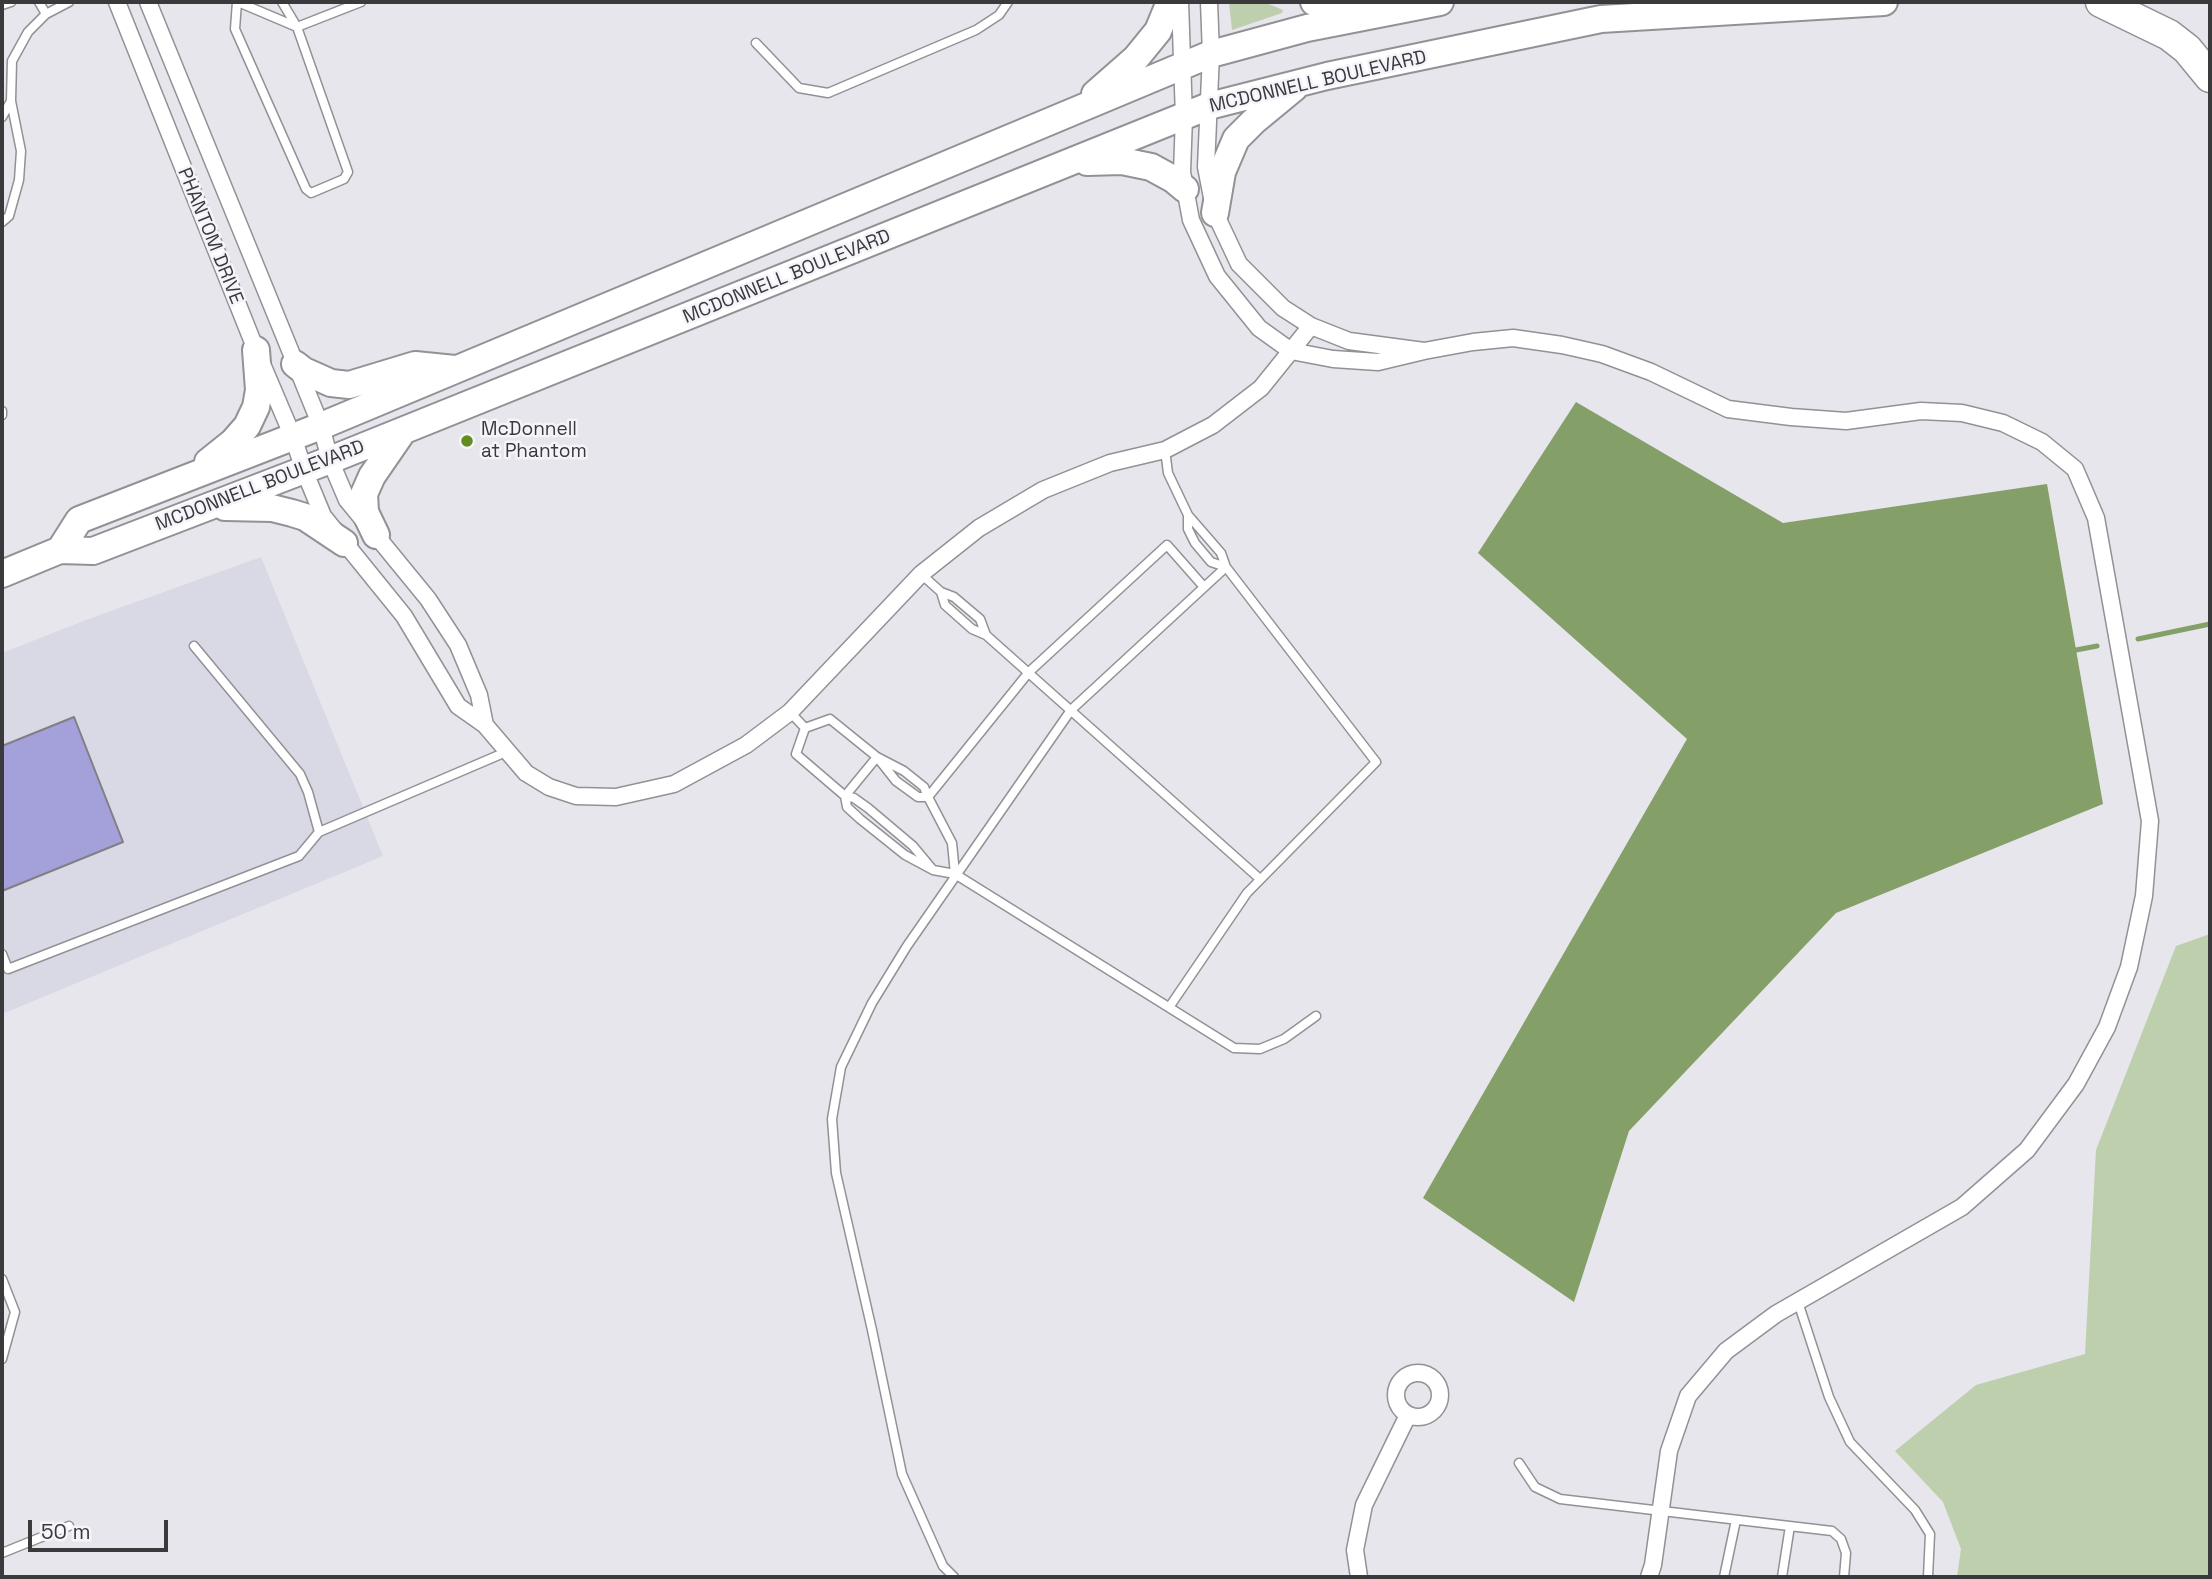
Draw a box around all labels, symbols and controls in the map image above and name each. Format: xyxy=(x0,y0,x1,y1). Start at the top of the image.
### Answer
street label: MCDONNELL BOULEVARD xyxy=(1207,46,1429,118)
street label: PHANTOM DRIVE xyxy=(172,165,248,307)
street label: MCDONNELL BOULEVARD xyxy=(680,225,894,329)
place label: McDonnell at Phantom xyxy=(481,419,587,463)
marker: McDonnell at Phantom xyxy=(459,433,475,449)
street label: MCDONNELL BOULEVARD xyxy=(152,436,368,536)
scale bar xyxy=(32,1506,172,1550)
text: 50 m xyxy=(41,1518,91,1545)

